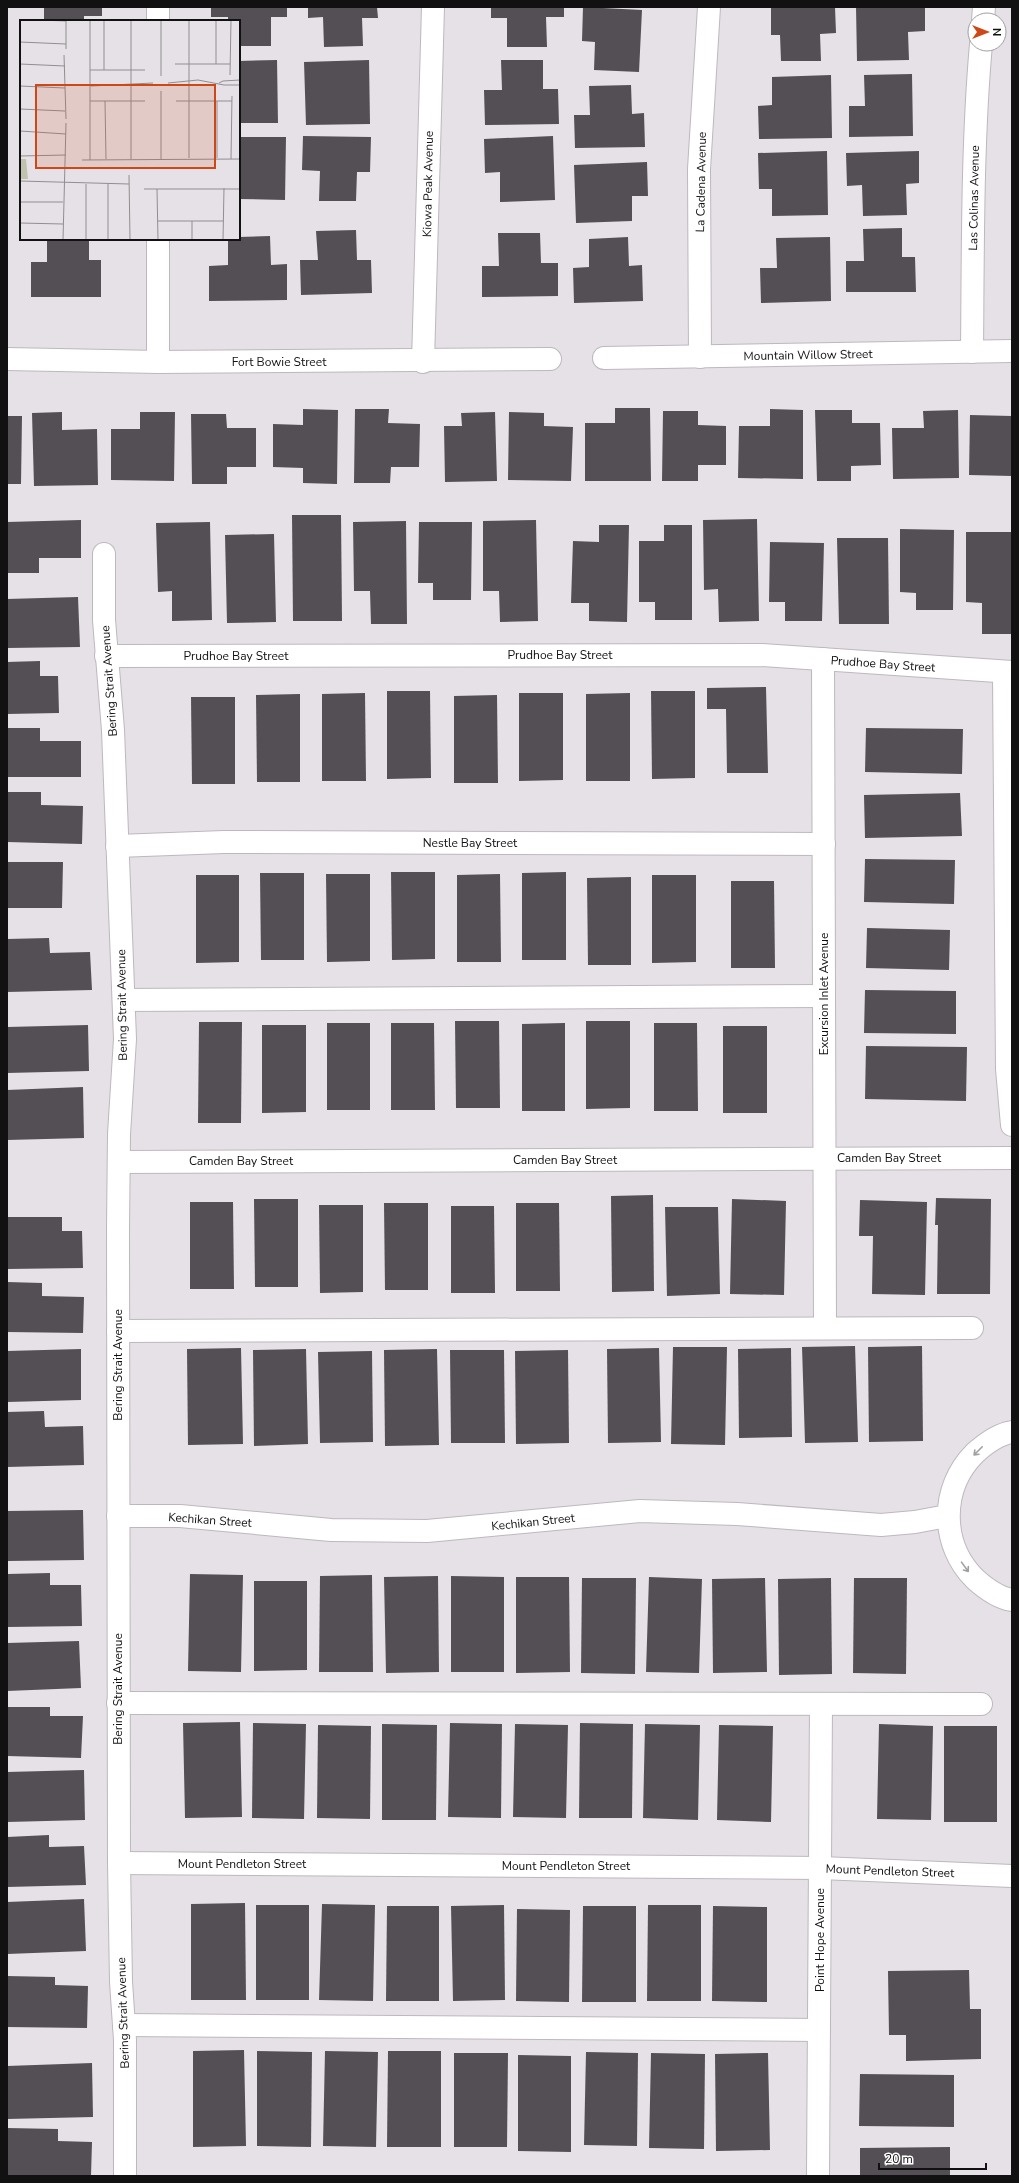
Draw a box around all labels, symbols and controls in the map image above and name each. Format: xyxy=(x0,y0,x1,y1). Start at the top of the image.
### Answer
north arrow xyxy=(967,12,1007,52)
inset map xyxy=(20,20,240,240)
text: N xyxy=(989,28,1004,36)
street label: Kiowa Peak Avenue xyxy=(419,131,437,237)
street label: La Cadena Avenue xyxy=(692,132,710,232)
street label: Las Colinas Avenue xyxy=(965,145,983,251)
street label: Mountain Willow Street xyxy=(743,346,874,364)
street label: Fort Bowie Street xyxy=(232,354,327,370)
street label: Bering Strait Avenue xyxy=(97,625,121,737)
street label: Prudhoe Bay Street xyxy=(508,647,613,663)
street label: Prudhoe Bay Street xyxy=(184,648,289,664)
street label: Prudhoe Bay Street xyxy=(830,652,937,676)
street label: Nestle Bay Street xyxy=(423,835,518,851)
street label: Excursion Inlet Avenue xyxy=(816,933,832,1055)
street label: Bering Strait Avenue xyxy=(113,949,131,1061)
street label: Camden Bay Street xyxy=(837,1150,942,1166)
street label: Camden Bay Street xyxy=(513,1152,618,1168)
street label: Camden Bay Street xyxy=(189,1153,294,1169)
street label: Bering Strait Avenue xyxy=(110,1309,126,1421)
one-way arrow xyxy=(973,1446,983,1455)
street label: Kechikan Street xyxy=(168,1509,253,1531)
street label: Kechikan Street xyxy=(490,1510,576,1534)
one-way arrow xyxy=(961,1562,970,1573)
street label: Bering Strait Avenue xyxy=(110,1633,126,1745)
street label: Mount Pendleton Street xyxy=(178,1856,307,1872)
street label: Mount Pendleton Street xyxy=(502,1858,631,1874)
street label: Mount Pendleton Street xyxy=(825,1861,955,1881)
street label: Point Hope Avenue xyxy=(812,1888,828,1992)
street label: Bering Strait Avenue xyxy=(113,1957,133,2069)
scale bar xyxy=(879,2145,986,2171)
text: 20 m xyxy=(885,2151,913,2167)

